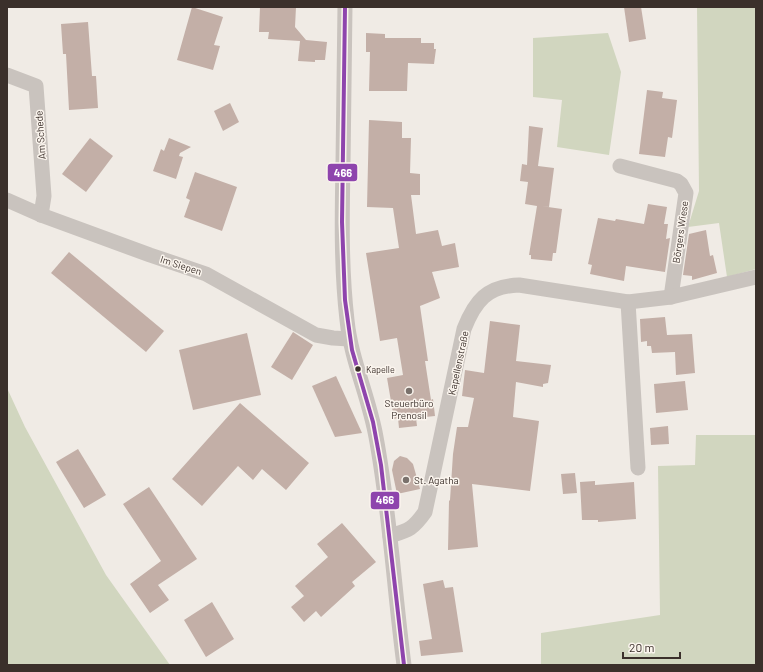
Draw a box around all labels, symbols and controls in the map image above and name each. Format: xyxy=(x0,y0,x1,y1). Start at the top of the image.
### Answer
street label: Am Schede xyxy=(32,110,48,160)
line badge: 466 xyxy=(327,163,358,182)
text: 466 xyxy=(334,166,352,179)
street label: Börgers Wiese xyxy=(670,200,690,264)
street label: Im Siepen xyxy=(159,253,203,277)
street label: Kapellenstraße xyxy=(445,330,471,396)
marker: Kapelle xyxy=(353,364,363,374)
place label: Kapelle xyxy=(366,364,395,375)
marker: Steuerbüro Prenosil xyxy=(404,386,414,396)
place label: Steuerbüro Prenosil xyxy=(385,397,433,421)
place label: St. Agatha xyxy=(414,474,459,486)
marker: St. Agatha xyxy=(401,475,411,485)
line badge: 466 xyxy=(370,491,400,510)
text: 466 xyxy=(376,493,394,506)
scale bar xyxy=(623,634,680,660)
text: 20 m xyxy=(629,640,655,654)

